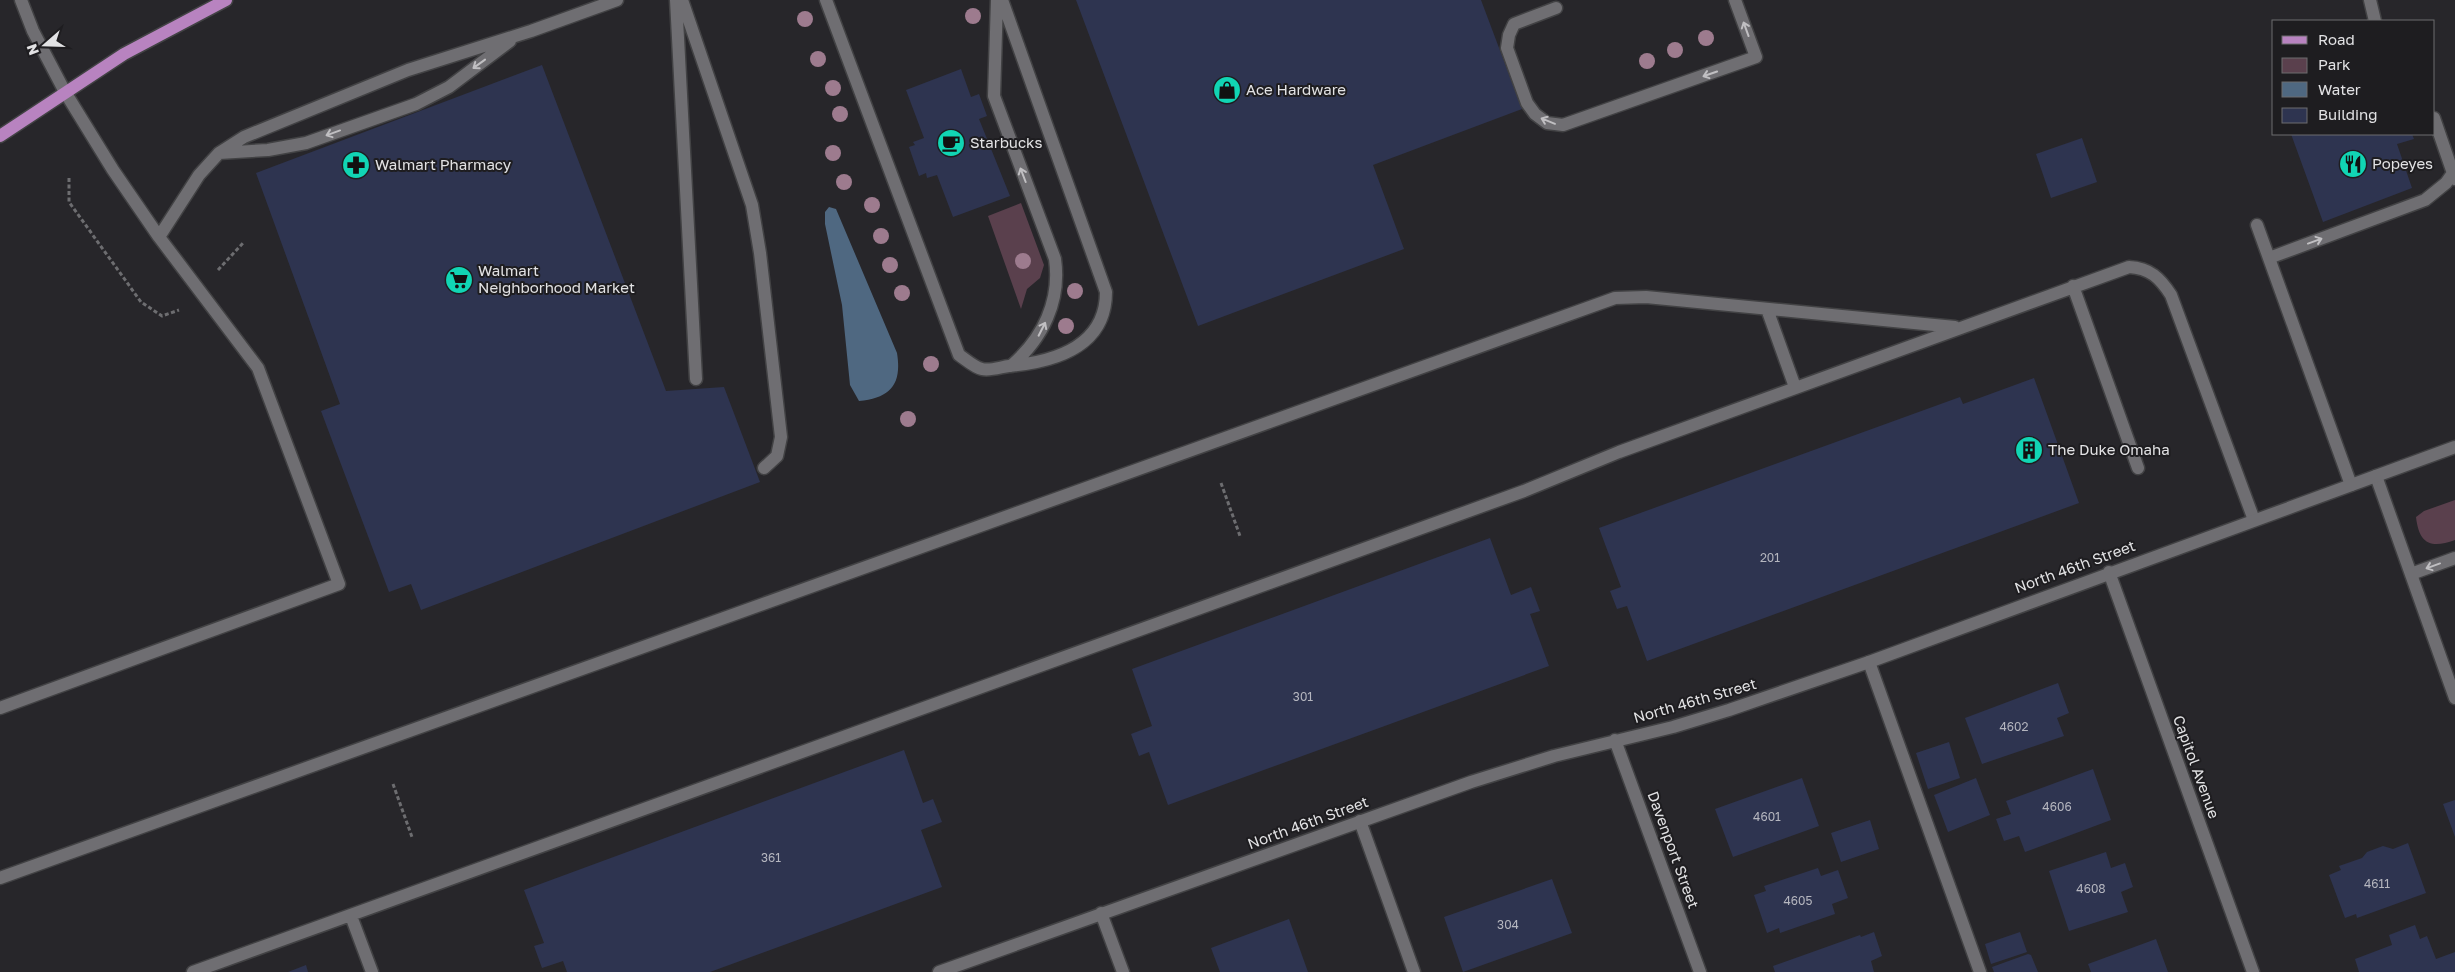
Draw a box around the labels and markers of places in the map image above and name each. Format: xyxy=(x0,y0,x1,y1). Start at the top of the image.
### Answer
shop icon: Ace Hardware xyxy=(1212,75,1242,105)
place label: Ace Hardware xyxy=(1246,80,1346,98)
cafe icon: Starbucks xyxy=(936,128,966,158)
place label: Starbucks xyxy=(970,133,1043,151)
restaurant icon: Popeyes xyxy=(2338,149,2368,179)
pharmacy icon: Walmart Pharmacy xyxy=(341,150,371,180)
place label: Popeyes xyxy=(2372,154,2433,172)
place label: Walmart Pharmacy xyxy=(375,155,512,173)
place label: Walmart Neighborhood Market xyxy=(478,261,635,296)
supermarket icon: Walmart Neighborhood Market xyxy=(444,265,474,295)
building icon: The Duke Omaha xyxy=(2014,435,2044,465)
place label: The Duke Omaha xyxy=(2048,440,2170,458)

